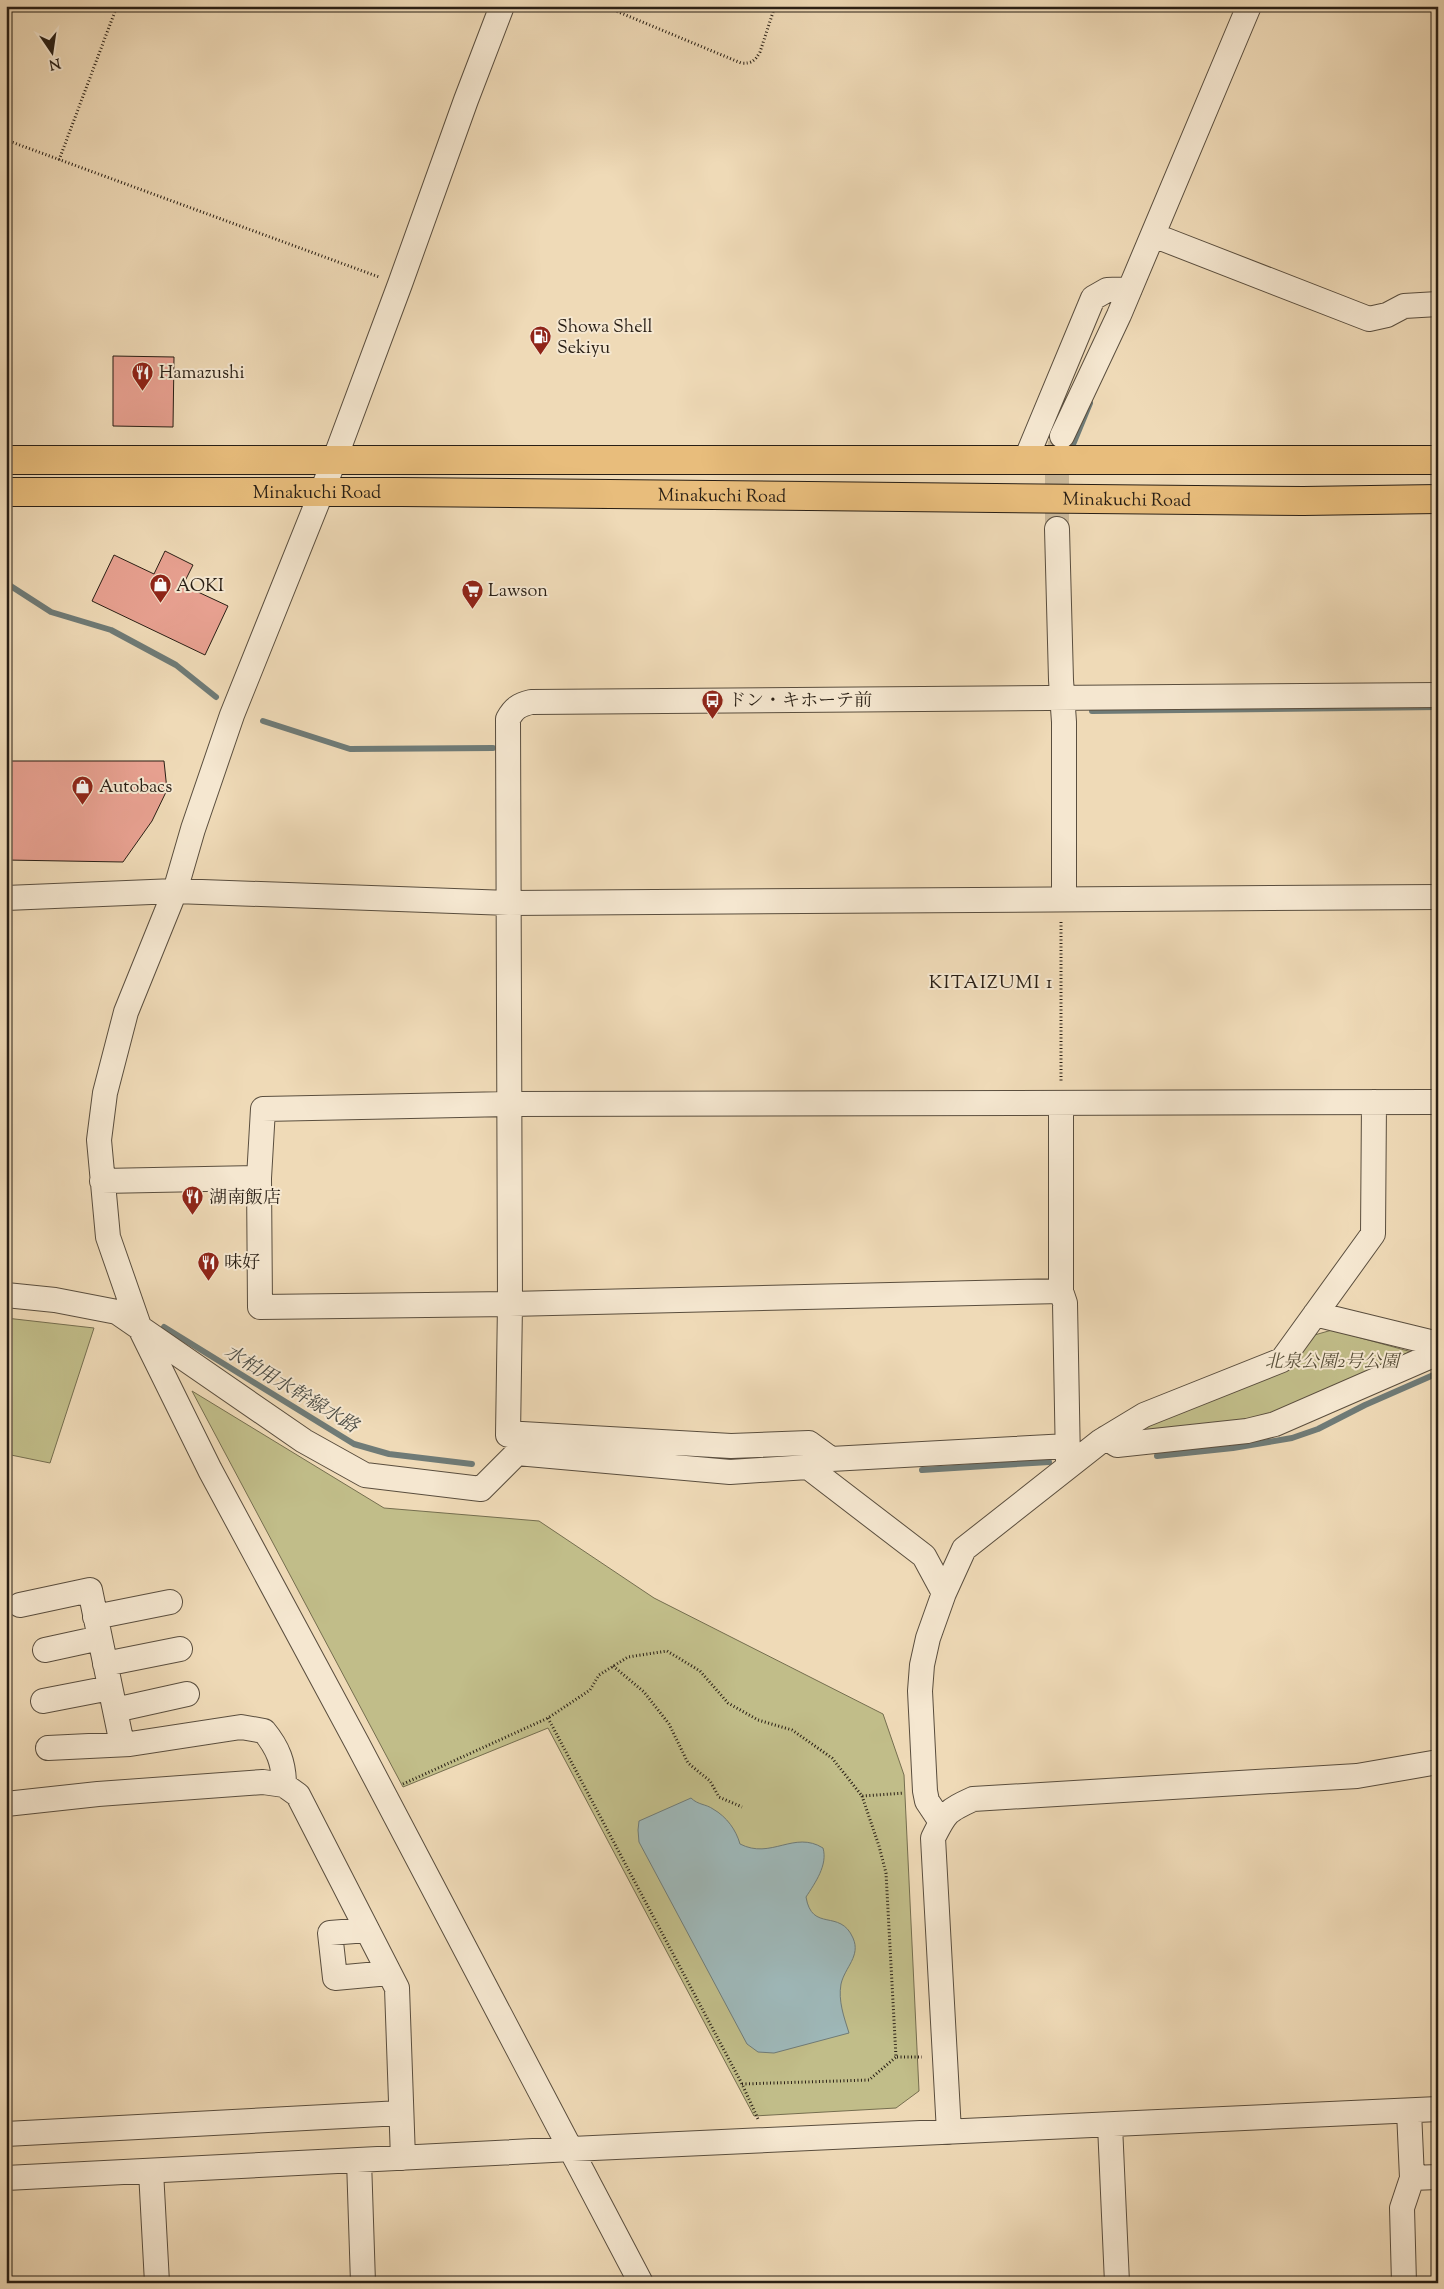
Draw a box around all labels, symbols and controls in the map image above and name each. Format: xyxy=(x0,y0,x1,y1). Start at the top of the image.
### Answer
north arrow xyxy=(28,28,78,78)
text: N xyxy=(47,52,62,74)
place label: Showa Shell Sekiyu xyxy=(557,315,653,362)
fuel station icon: Showa Shell Sekiyu xyxy=(529,324,553,355)
restaurant icon: Hamazushi xyxy=(131,360,155,391)
place label: Hamazushi xyxy=(159,361,245,387)
street label: Minakuchi Road xyxy=(253,481,381,507)
street label: Minakuchi Road xyxy=(658,484,786,511)
street label: Minakuchi Road xyxy=(1063,488,1191,515)
shop icon: AOKI xyxy=(148,573,172,604)
place label: AOKI xyxy=(176,574,224,600)
supermarket icon: Lawson xyxy=(460,578,484,609)
place label: Lawson xyxy=(488,579,548,605)
bus stop icon: ドン・キホーテ前 xyxy=(700,688,724,719)
place label: ドン・キホーテ前 xyxy=(728,689,872,715)
shop icon: Autobacs xyxy=(71,774,95,805)
place label: Autobacs xyxy=(99,775,172,801)
district label: KITAIZUMI 1 xyxy=(929,970,1053,997)
restaurant icon: 湖南飯店 xyxy=(181,1185,205,1216)
place label: 湖南飯店 xyxy=(209,1186,281,1212)
restaurant icon: 味好 xyxy=(196,1250,220,1281)
place label: 味好 xyxy=(224,1251,260,1277)
water label: 水柏用水幹線水路 xyxy=(219,1339,365,1442)
park label: 北泉公園2号公園 xyxy=(1265,1350,1402,1376)

